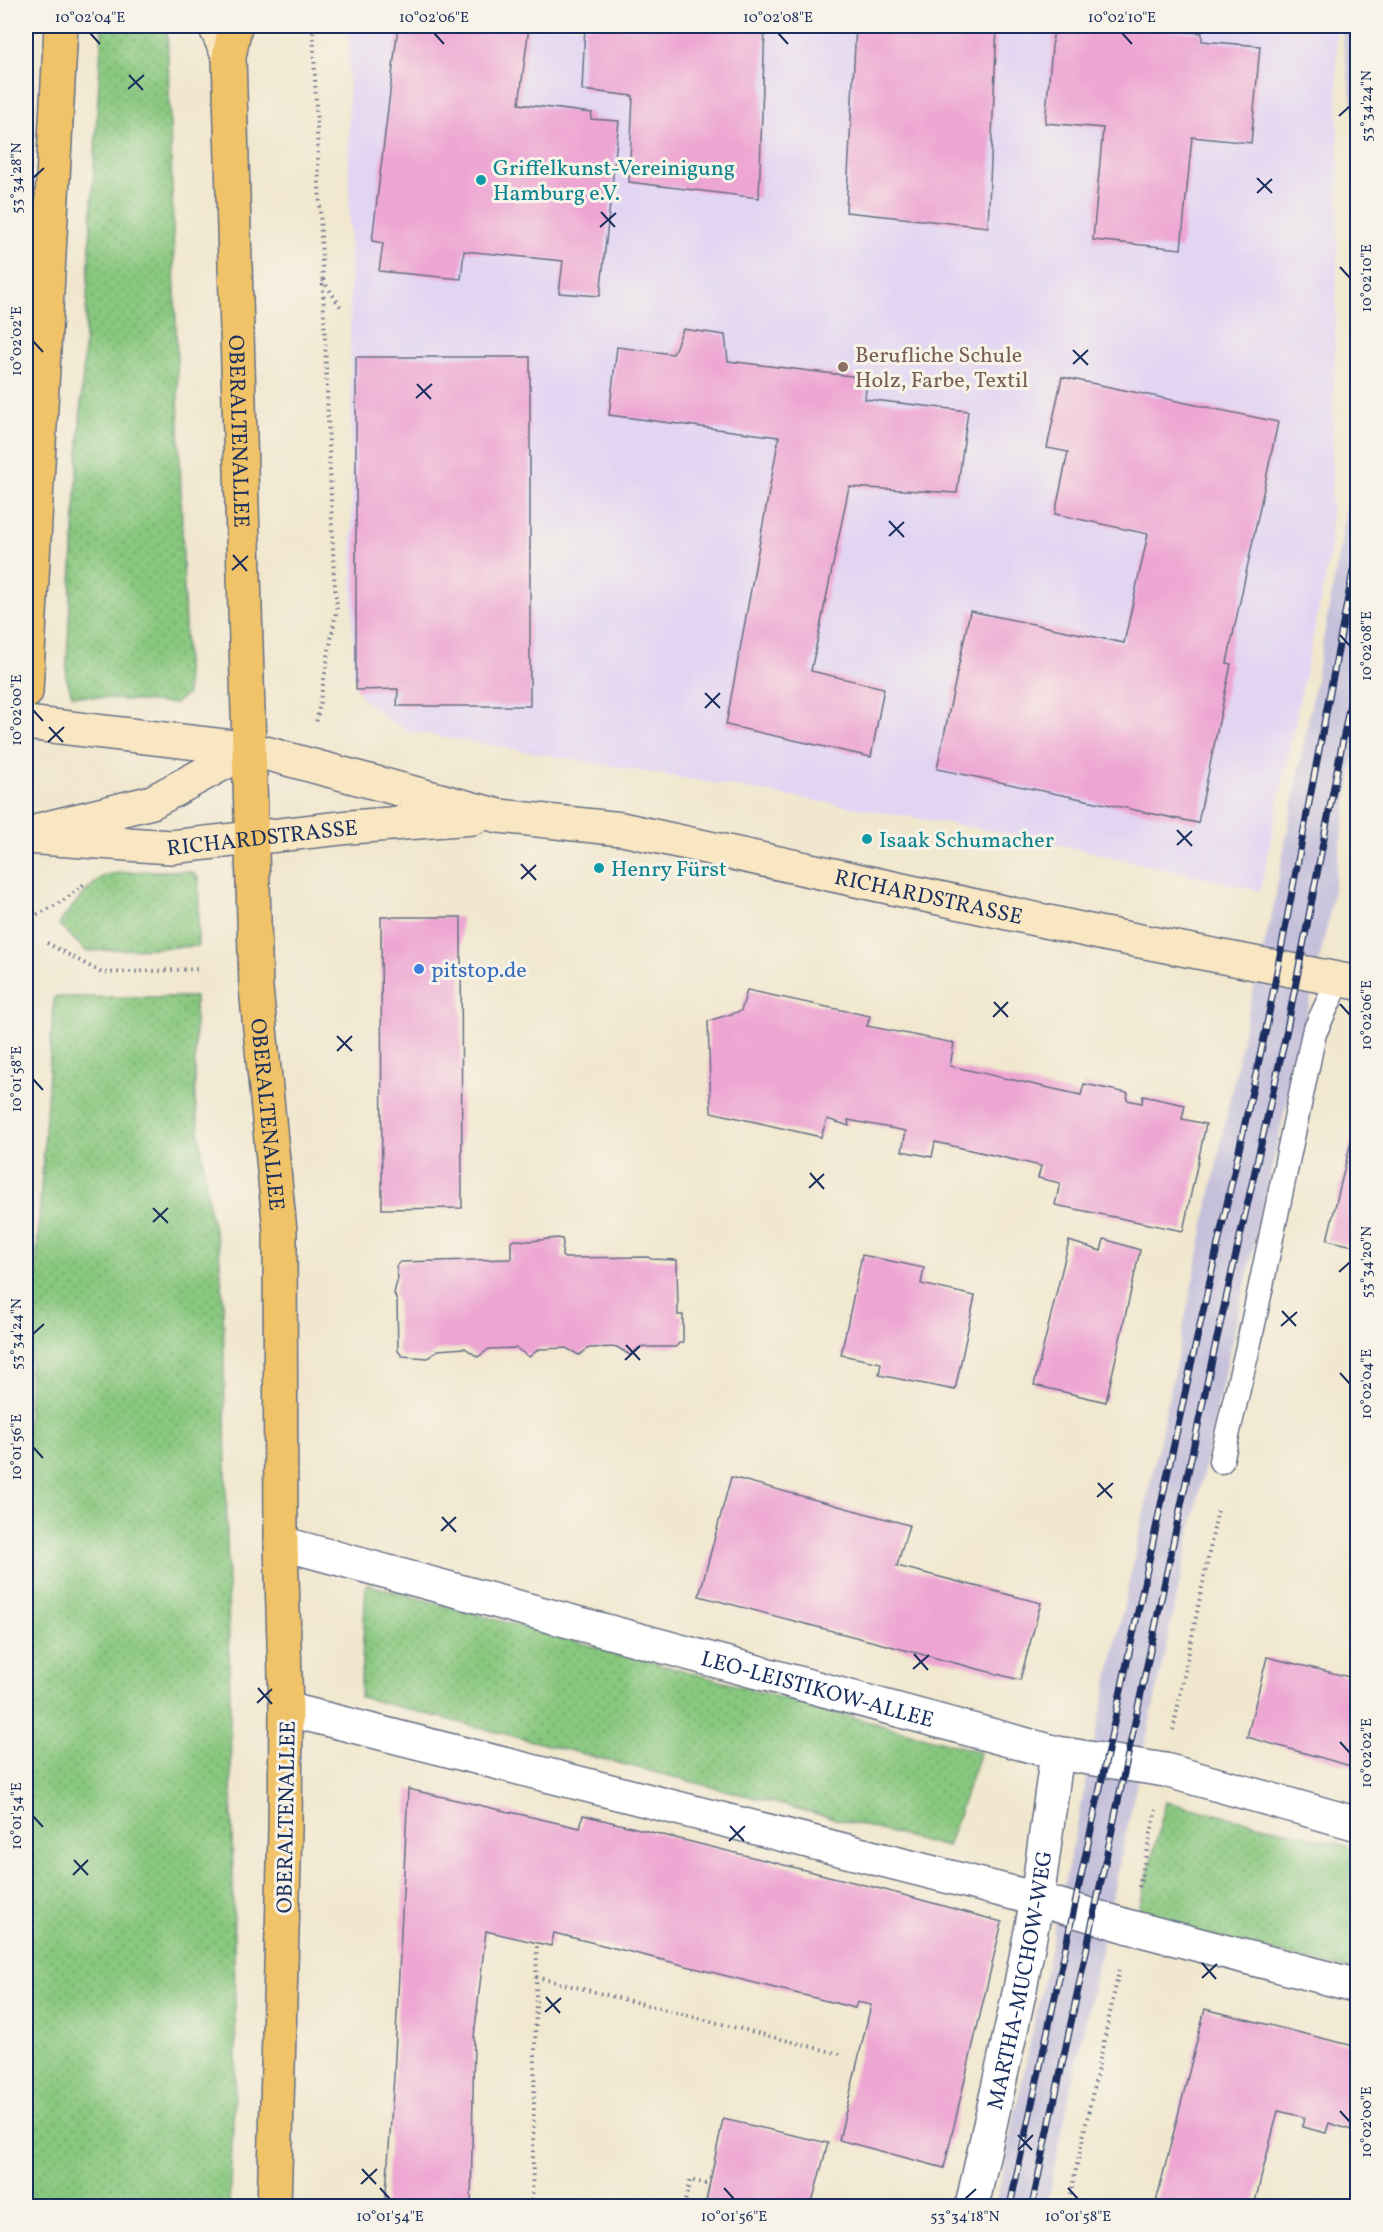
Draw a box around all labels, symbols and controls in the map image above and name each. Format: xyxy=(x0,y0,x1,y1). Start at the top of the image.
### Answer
text: 10°02'04"E xyxy=(55,8,125,29)
text: 10°02'06"E xyxy=(399,8,469,29)
text: 10°02'08"E xyxy=(743,8,813,29)
text: 10°02'10"E xyxy=(1088,8,1156,29)
text: 53°34'24"N xyxy=(1357,70,1378,142)
text: 53°34'28"N xyxy=(7,142,28,214)
place label: Griffelkunst-Vereinigung Hamburg e.V. xyxy=(493,154,735,210)
marker: Griffelkunst-Vereinigung Hamburg e.V. xyxy=(474,173,488,187)
text: 10°02'10"E xyxy=(1357,244,1378,312)
text: 10°02'02"E xyxy=(7,306,28,376)
street label: OBERALTENALLEE xyxy=(219,334,256,528)
place label: Berufliche Schule Holz, Farbe, Textil xyxy=(855,341,1028,397)
marker: Berufliche Schule Holz, Farbe, Textil xyxy=(836,360,850,374)
text: 10°02'08"E xyxy=(1357,611,1378,681)
text: 10°02'00"E xyxy=(7,674,28,746)
street label: RICHARDSTRASSE xyxy=(165,813,359,865)
place label: Isaak Schumacher xyxy=(879,826,1054,857)
marker: Isaak Schumacher xyxy=(860,832,874,846)
place label: Henry Fürst xyxy=(611,855,727,886)
marker: Henry Fürst xyxy=(592,861,606,875)
street label: RICHARDSTRASSE xyxy=(831,863,1025,934)
place label: pitstop.de xyxy=(431,956,527,987)
marker: pitstop.de xyxy=(412,962,426,976)
text: 10°02'06"E xyxy=(1357,980,1378,1050)
street label: OBERALTENALLEE xyxy=(241,1017,291,1212)
text: 10°01'58"E xyxy=(7,1046,28,1112)
text: 53°34'20"N xyxy=(1357,1226,1378,1298)
text: 53°34'24"N xyxy=(7,1298,28,1370)
text: 10°02'04"E xyxy=(1357,1349,1378,1419)
text: 10°01'56"E xyxy=(7,1414,28,1480)
street label: LEO-LEISTIKOW-ALLEE xyxy=(697,1644,937,1737)
text: 10°02'02"E xyxy=(1357,1718,1378,1788)
street label: OBERALTENALLEE xyxy=(270,1720,305,1914)
text: 10°01'54"E xyxy=(7,1782,28,1850)
street label: MARTHA-MUCHOW-WEG xyxy=(981,1849,1061,2113)
text: 10°02'00"E xyxy=(1357,2086,1378,2158)
text: 10°01'54"E xyxy=(356,2207,424,2228)
text: 10°01'56"E xyxy=(701,2207,767,2228)
text: 53°34'18"N xyxy=(930,2207,1000,2228)
text: 10°01'58"E xyxy=(1045,2207,1111,2228)

